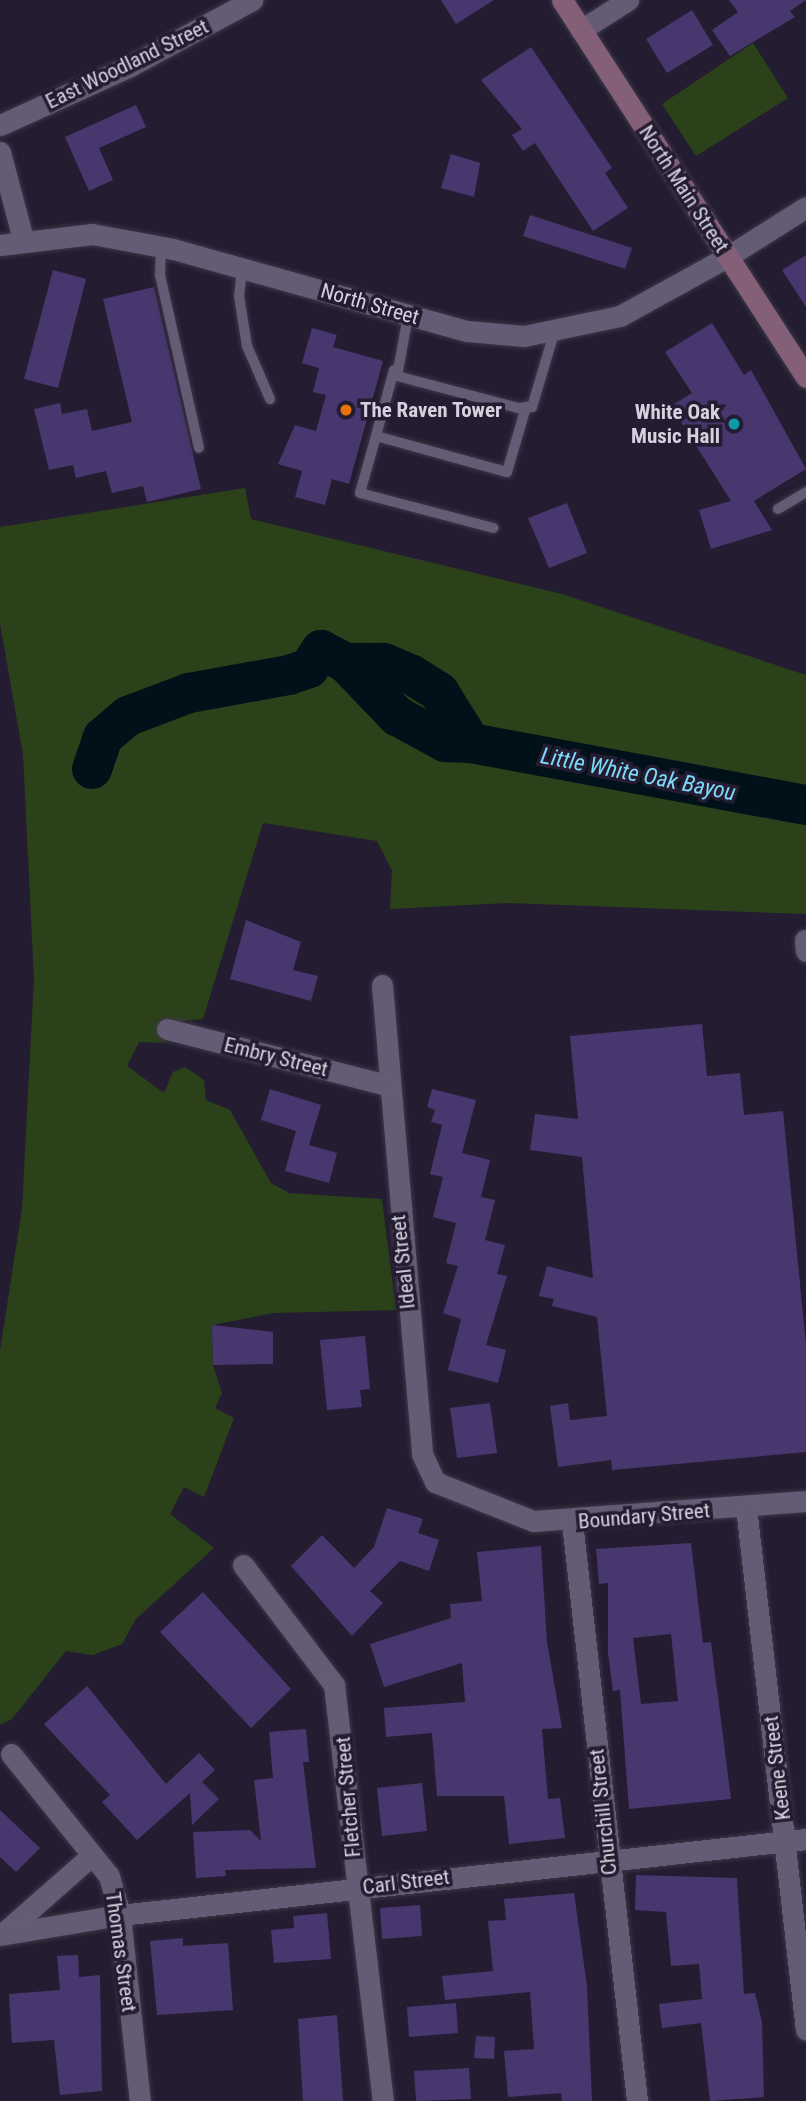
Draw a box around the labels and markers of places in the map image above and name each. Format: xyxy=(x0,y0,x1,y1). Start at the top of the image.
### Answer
place label: The Raven Tower xyxy=(360,397,503,423)
place label: White Oak Music Hall xyxy=(631,399,720,449)
marker: The Raven Tower xyxy=(338,402,354,418)
marker: White Oak Music Hall xyxy=(726,416,742,432)

